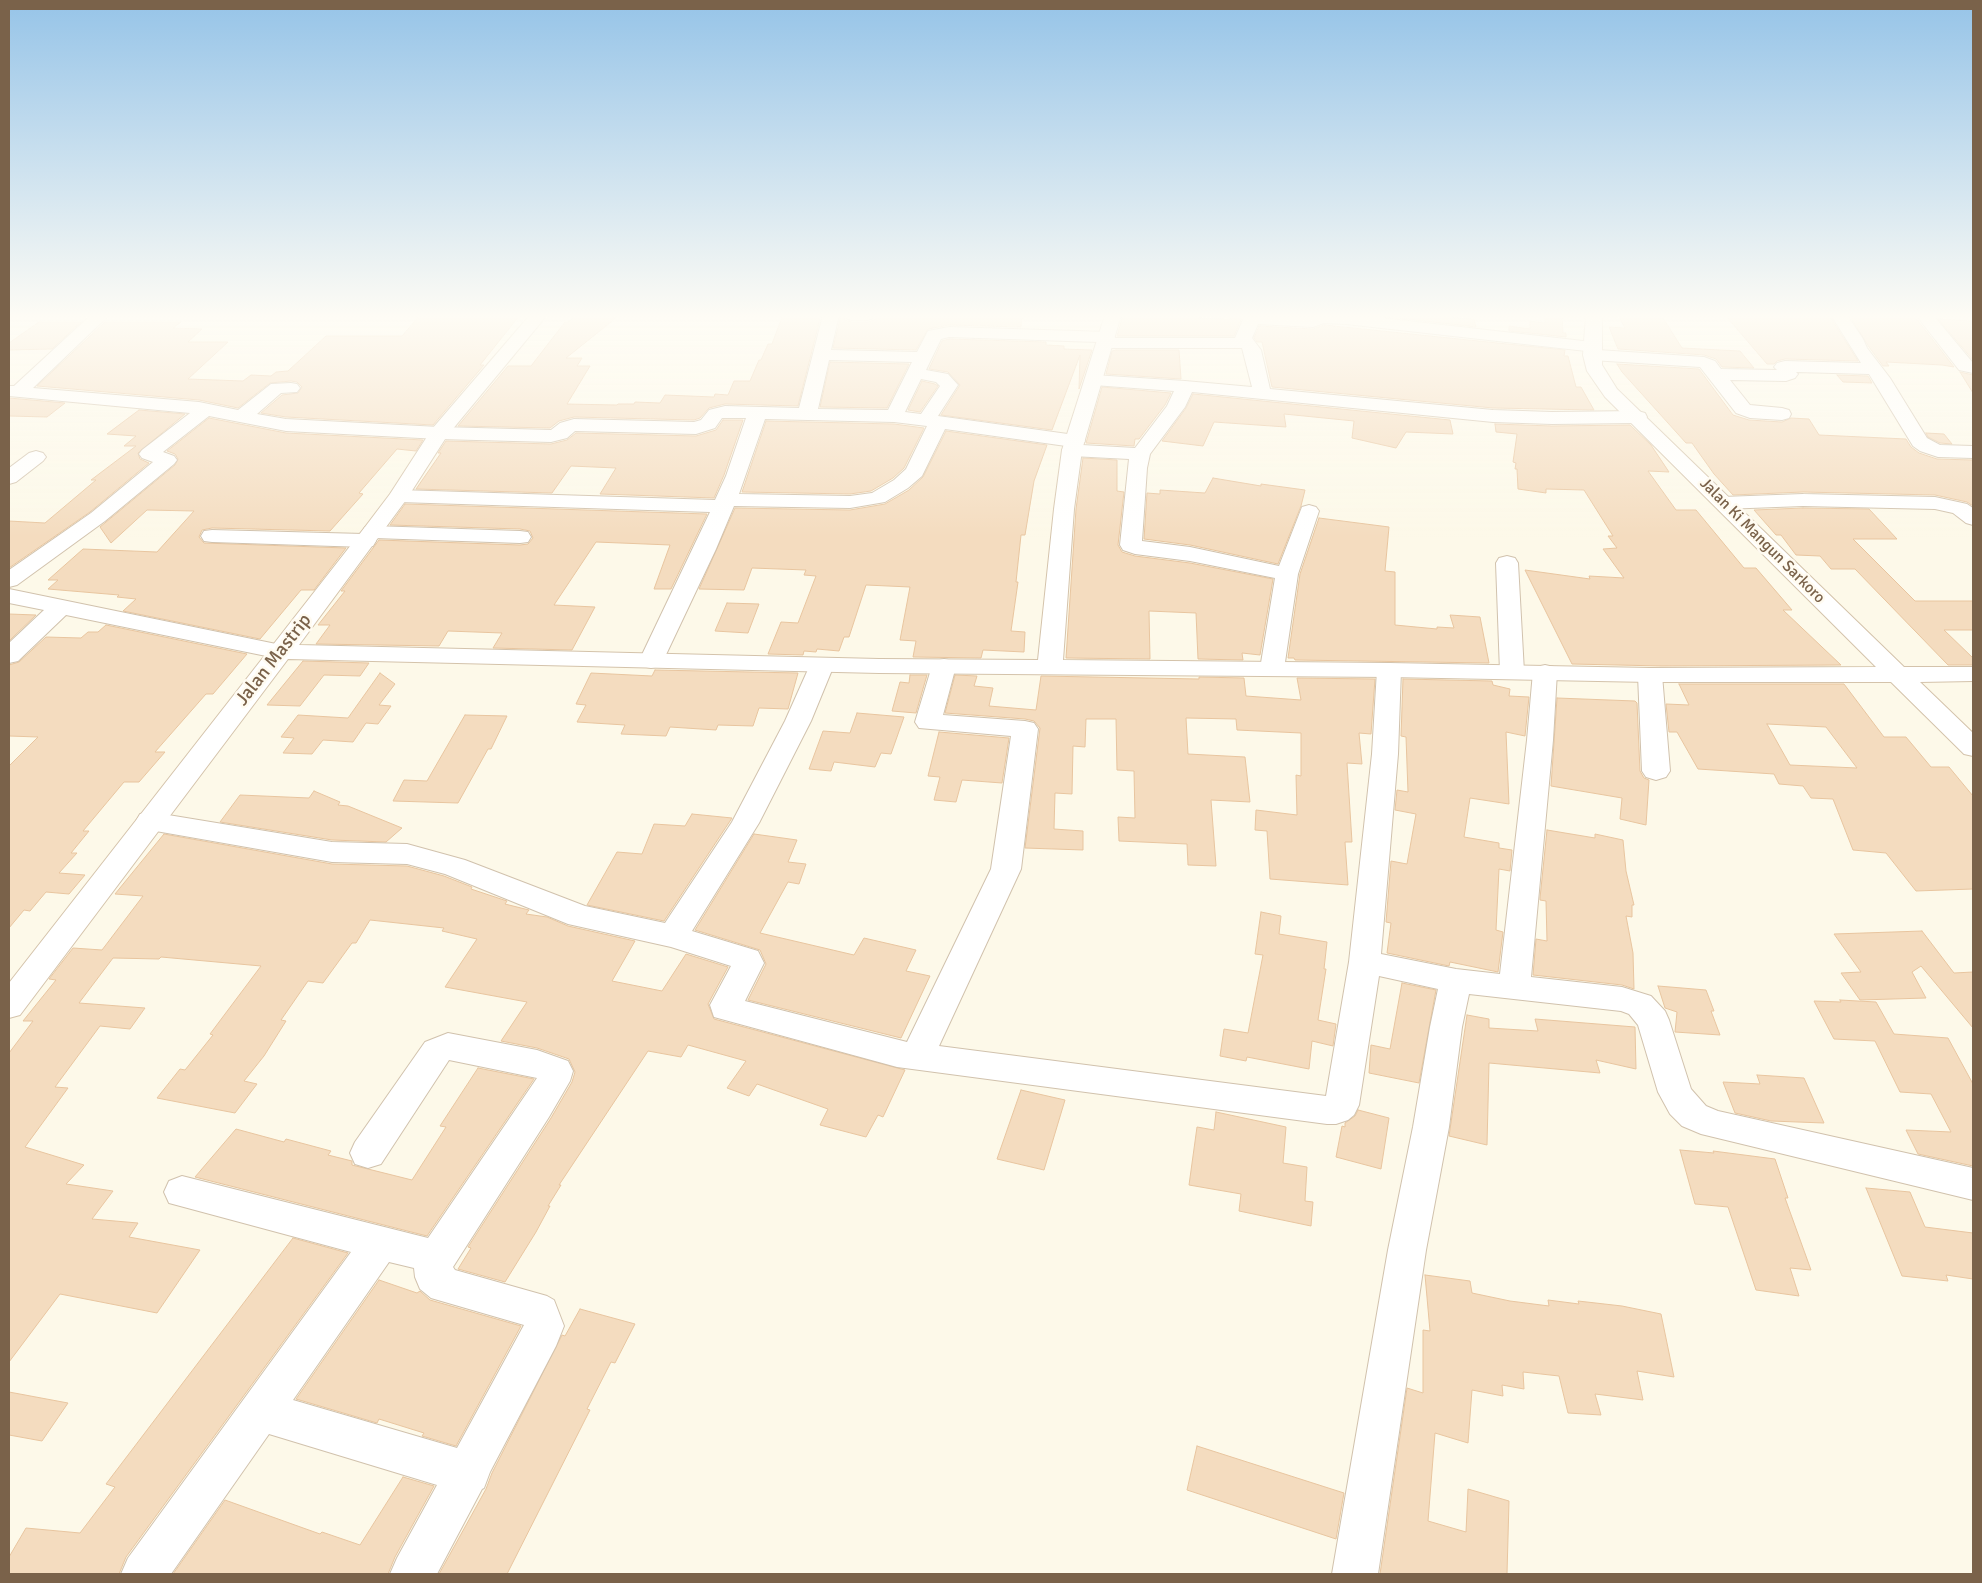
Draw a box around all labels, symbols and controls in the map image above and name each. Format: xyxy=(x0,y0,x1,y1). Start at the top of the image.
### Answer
street label: Jalan Ki Mangun Sarkoro xyxy=(1695,474,1829,608)
street label: Jalan Mastrip xyxy=(231,610,317,710)

